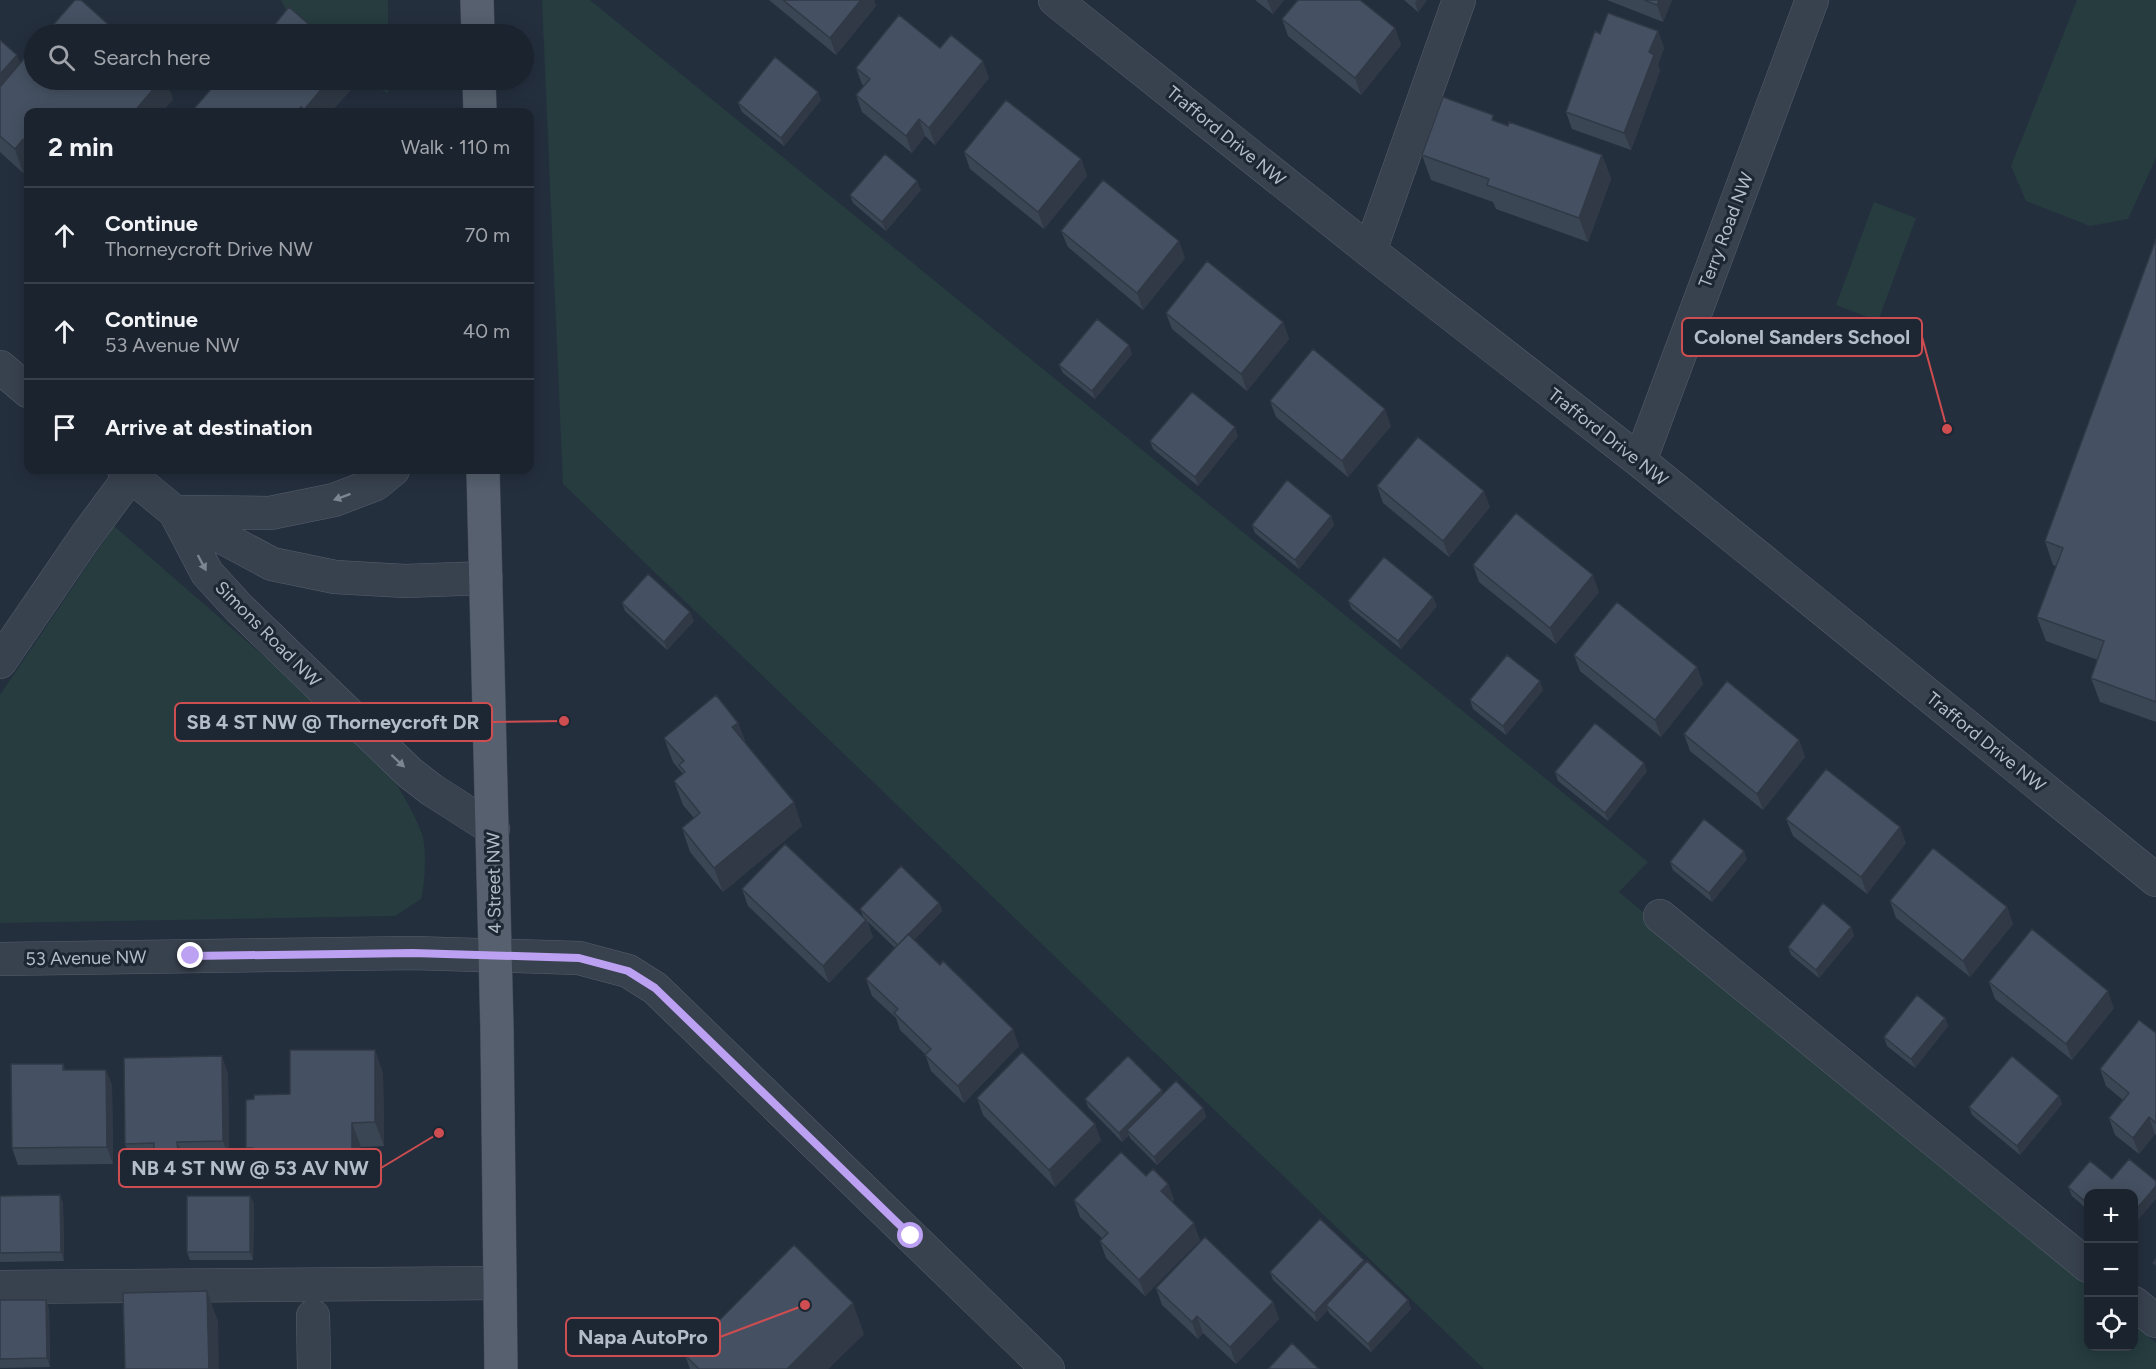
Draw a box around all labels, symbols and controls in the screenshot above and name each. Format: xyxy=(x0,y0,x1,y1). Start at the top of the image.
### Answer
search box xyxy=(24,24,534,90)
icon: search xyxy=(45,41,78,74)
text: Search here xyxy=(93,44,211,71)
street label: Trafford Drive NW xyxy=(1162,81,1290,191)
text: 2 min xyxy=(48,131,114,163)
text: Walk · 110 m xyxy=(401,135,510,159)
street label: Terry Road NW xyxy=(1694,169,1758,291)
text: Continue xyxy=(105,210,198,237)
icon: ahead xyxy=(48,219,81,252)
text: 70 m xyxy=(464,223,510,247)
text: Thorneycroft Drive NW xyxy=(105,237,313,261)
text: Continue xyxy=(105,306,198,333)
icon: ahead xyxy=(48,315,81,348)
callout: Colonel Sanders School xyxy=(1682,318,1922,356)
text: 40 m xyxy=(463,319,510,343)
text: Colonel Sanders School xyxy=(1694,325,1910,349)
text: 53 Avenue NW xyxy=(105,333,240,357)
street label: Trafford Drive NW xyxy=(1544,383,1673,491)
icon: arrive xyxy=(48,411,81,444)
text: Arrive at destination xyxy=(105,414,313,441)
one-way arrow xyxy=(333,492,351,502)
one-way arrow xyxy=(197,555,207,572)
street label: Simons Road NW xyxy=(210,576,326,692)
street label: Trafford Drive NW xyxy=(1922,687,2050,797)
callout: SB 4 ST NW @ Thorneycroft DR xyxy=(175,703,492,741)
text: SB 4 ST NW @ Thorneycroft DR xyxy=(187,710,480,734)
one-way arrow xyxy=(391,754,405,768)
street label: 4 Street NW xyxy=(482,831,506,934)
route end xyxy=(177,942,203,968)
street label: 53 Avenue NW xyxy=(25,946,147,970)
callout: NB 4 ST NW @ 53 AV NW xyxy=(119,1149,381,1187)
text: NB 4 ST NW @ 53 AV NW xyxy=(131,1156,369,1180)
map controls xyxy=(2084,1189,2138,1351)
button: + xyxy=(2084,1189,2138,1243)
route start xyxy=(897,1222,923,1248)
button: − xyxy=(2084,1243,2138,1297)
button: locate xyxy=(2084,1297,2138,1351)
callout: Napa AutoPro xyxy=(566,1318,720,1356)
text: Napa AutoPro xyxy=(578,1325,708,1349)

